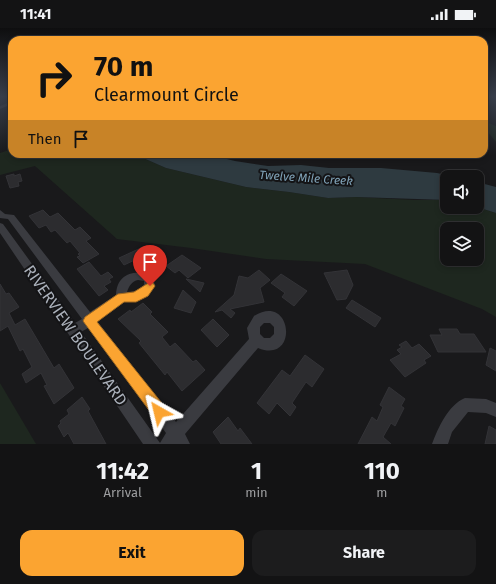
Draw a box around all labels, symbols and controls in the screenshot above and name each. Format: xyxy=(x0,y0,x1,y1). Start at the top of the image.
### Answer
text: 11:41 xyxy=(20,5,52,23)
text: 70 m xyxy=(94,50,153,83)
icon: right xyxy=(28,52,80,104)
text: Clearmount Circle xyxy=(94,84,239,106)
icon: arrive xyxy=(70,128,92,150)
text: Then xyxy=(28,130,62,148)
water label: Twelve Mile Creek xyxy=(259,168,354,188)
map controls xyxy=(440,170,484,266)
button: sound xyxy=(440,170,484,214)
button: layers xyxy=(440,222,484,266)
pin xyxy=(133,245,167,286)
icon: arrive xyxy=(139,251,161,273)
street label: RIVERVIEW BOULEVARD xyxy=(20,262,131,409)
position arrow xyxy=(138,391,180,433)
text: 11:42 xyxy=(96,457,149,485)
text: 1 xyxy=(251,457,262,485)
text: 110 xyxy=(364,457,400,485)
text: Arrival xyxy=(104,485,142,500)
text: min xyxy=(245,485,268,500)
text: m xyxy=(376,485,387,500)
button: Exit xyxy=(20,530,244,576)
button: Share xyxy=(252,530,476,576)

